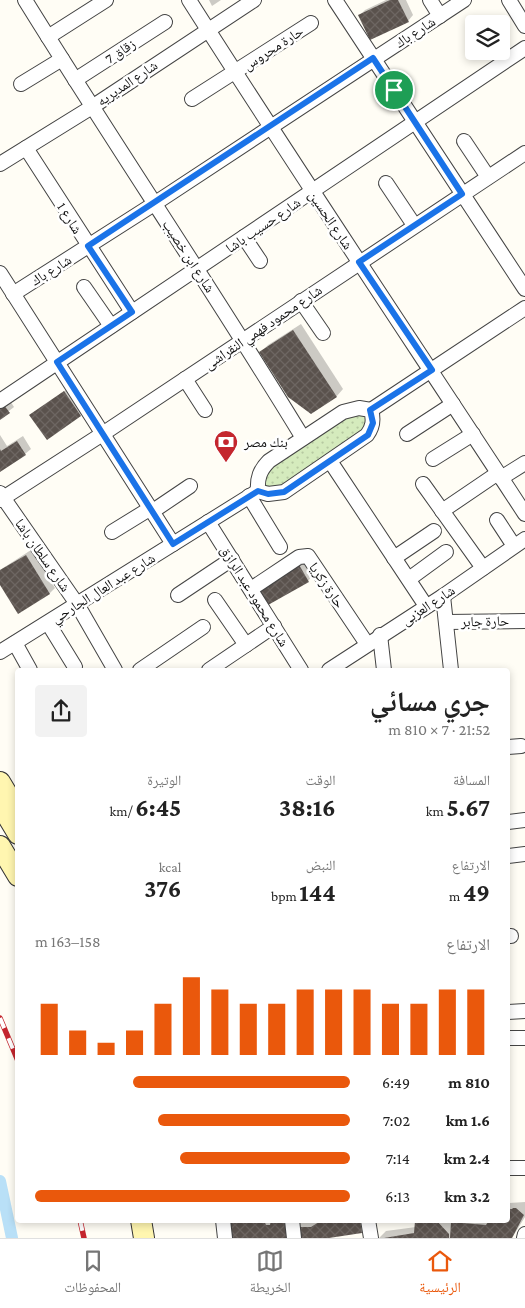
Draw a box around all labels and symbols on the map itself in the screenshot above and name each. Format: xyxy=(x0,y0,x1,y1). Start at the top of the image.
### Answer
street label: شارع باك xyxy=(392,13,439,52)
street label: حارة محروس xyxy=(240,23,307,74)
street label: زقاق 7 xyxy=(102,35,139,68)
street label: شارع المديريه xyxy=(94,57,161,111)
pin xyxy=(373,69,415,111)
street label: شارع الحسين xyxy=(304,188,356,254)
street label: شارع حسيب باشا xyxy=(223,194,305,258)
street label: شارع 1 xyxy=(53,199,86,238)
street label: شارع ابن خصيب xyxy=(158,217,218,296)
street label: شارع باك xyxy=(28,251,75,290)
street label: شارع محمود فهمي النقراشى xyxy=(201,282,327,375)
bank icon: بنك مصر xyxy=(213,429,239,463)
place label: بنك مصر xyxy=(243,434,288,451)
street label: شارع سلطان باشا xyxy=(10,516,74,596)
street label: شارع محمود عبد الرازق xyxy=(216,543,292,650)
street label: شارع عبد العال الجارحي xyxy=(48,550,160,629)
street label: حارة زكريا xyxy=(305,559,348,611)
street label: شارع العزبى xyxy=(398,582,459,630)
street label: حارة جابر xyxy=(460,613,509,630)

